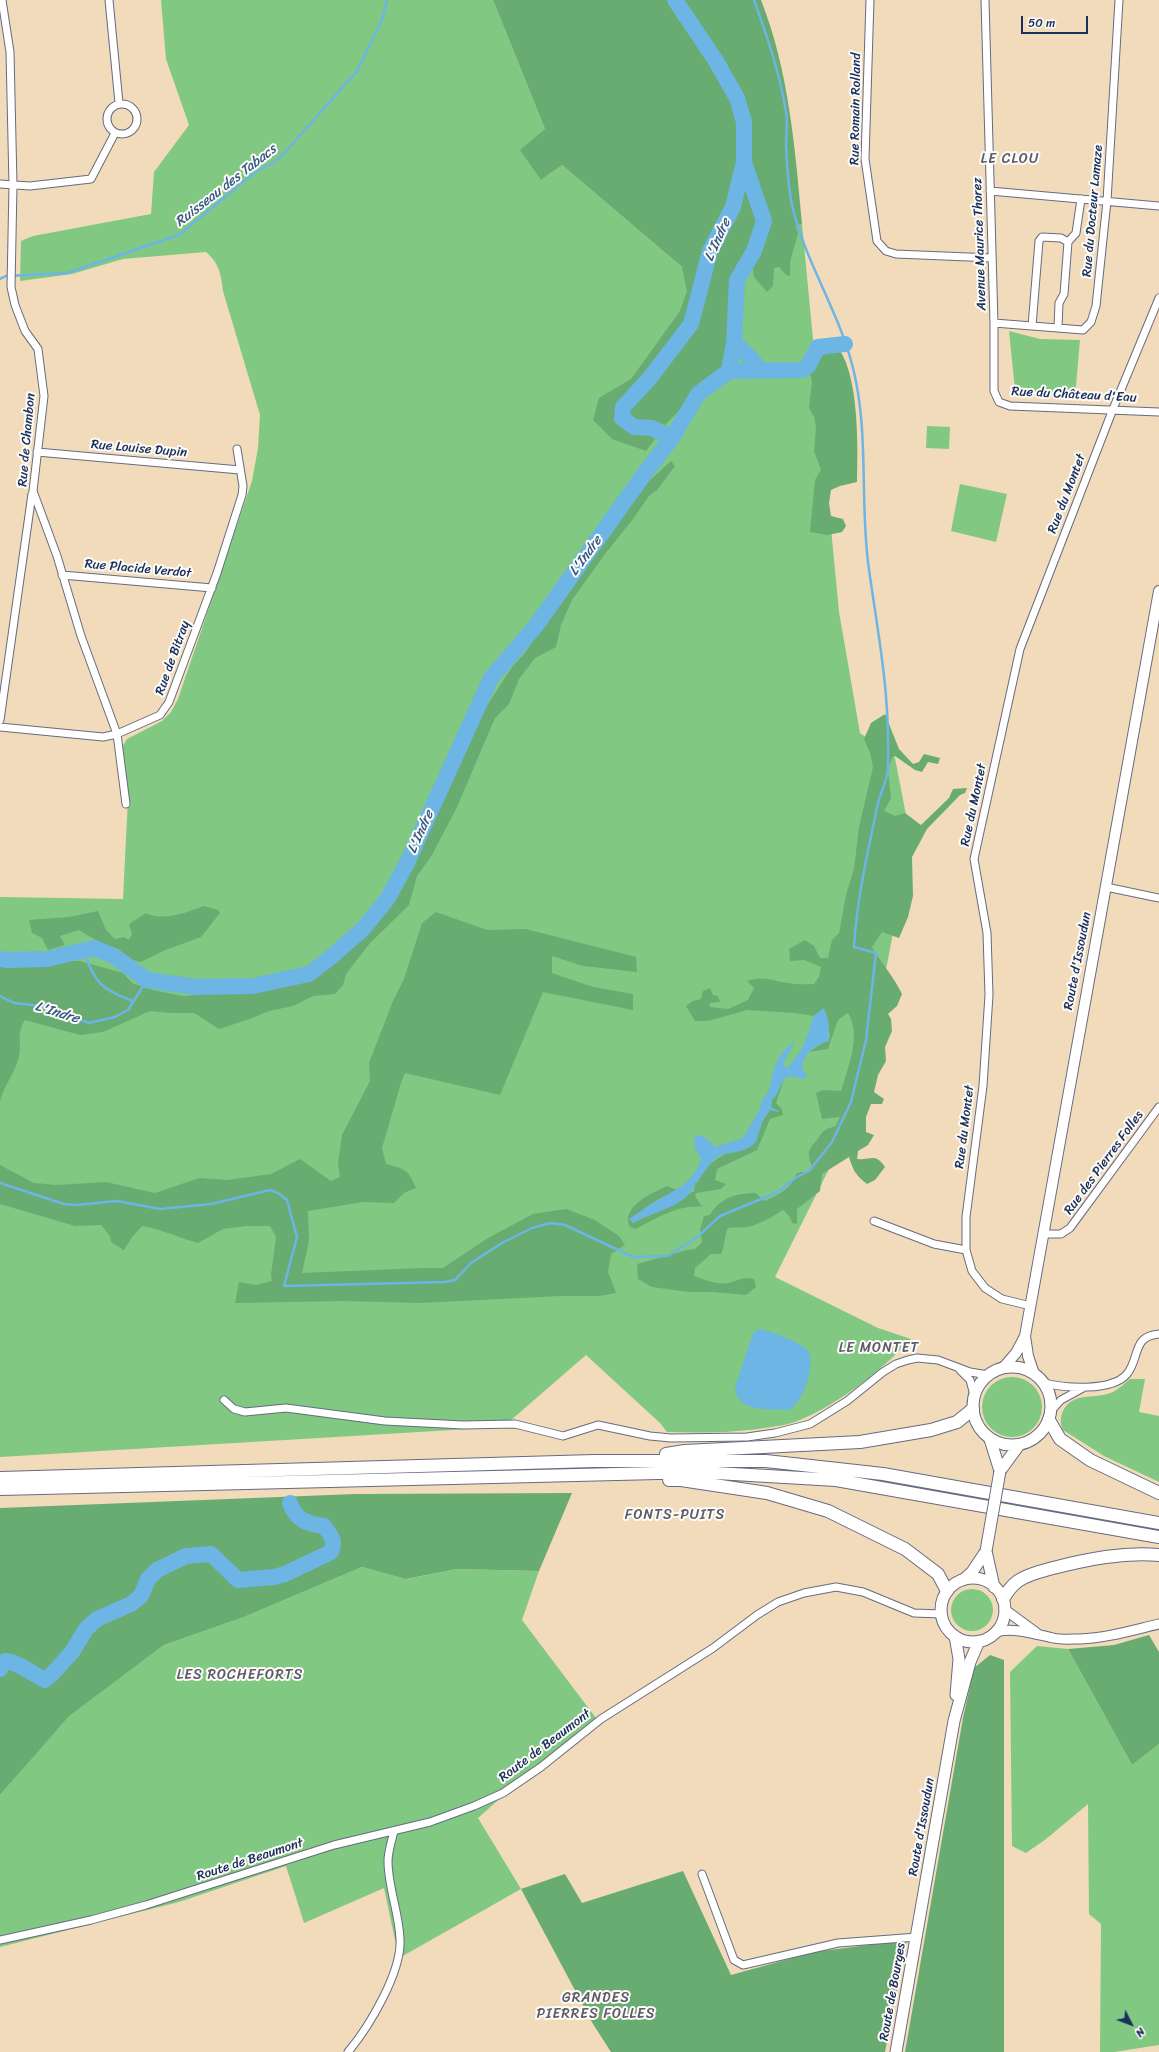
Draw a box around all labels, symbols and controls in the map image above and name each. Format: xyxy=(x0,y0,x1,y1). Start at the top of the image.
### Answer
scale bar xyxy=(1023,8,1090,34)
text: 50 m xyxy=(1028,12,1055,34)
street label: Rue Romain Rolland xyxy=(847,53,865,165)
water label: Ruisseau des Tabacs xyxy=(172,141,280,231)
street label: Rue du Docteur Lamaze xyxy=(1079,144,1107,278)
district label: LE CLOU xyxy=(981,151,1039,167)
street label: Avenue Maurice Thorez xyxy=(970,177,990,311)
water label: L'Indre xyxy=(701,216,735,264)
street label: Rue du Château d'Eau xyxy=(1011,384,1137,406)
street label: Rue de Chambon xyxy=(15,393,39,487)
street label: Rue Louise Dupin xyxy=(90,437,188,461)
street label: Rue du Montet xyxy=(1045,452,1089,536)
water label: L'Indre xyxy=(566,533,606,579)
street label: Rue Placide Verdot xyxy=(84,557,192,581)
street label: Rue de Bitray xyxy=(152,619,194,697)
street label: Rue du Montet xyxy=(958,762,990,848)
water label: L'Indre xyxy=(404,808,438,856)
street label: Route d'Issoudun xyxy=(1061,911,1095,1011)
water label: L'Indre xyxy=(33,998,81,1028)
street label: Rue du Montet xyxy=(952,1084,978,1170)
street label: Rue des Pierres Folles xyxy=(1061,1108,1147,1218)
district label: LE MONTET xyxy=(839,1340,919,1356)
district label: FONTS-PUITS xyxy=(626,1507,724,1523)
district label: LES ROCHEFORTS xyxy=(177,1667,303,1683)
street label: Route de Beaumont xyxy=(496,1706,594,1786)
street label: Route d'Issoudun xyxy=(906,1777,938,1877)
street label: Route de Beaumont xyxy=(195,1835,305,1885)
street label: Route de Bourges xyxy=(877,1942,909,2042)
district label: GRANDES PIERRES FOLLES xyxy=(536,1990,656,2022)
north arrow xyxy=(1111,2004,1151,2044)
text: N xyxy=(1131,2023,1150,2042)

